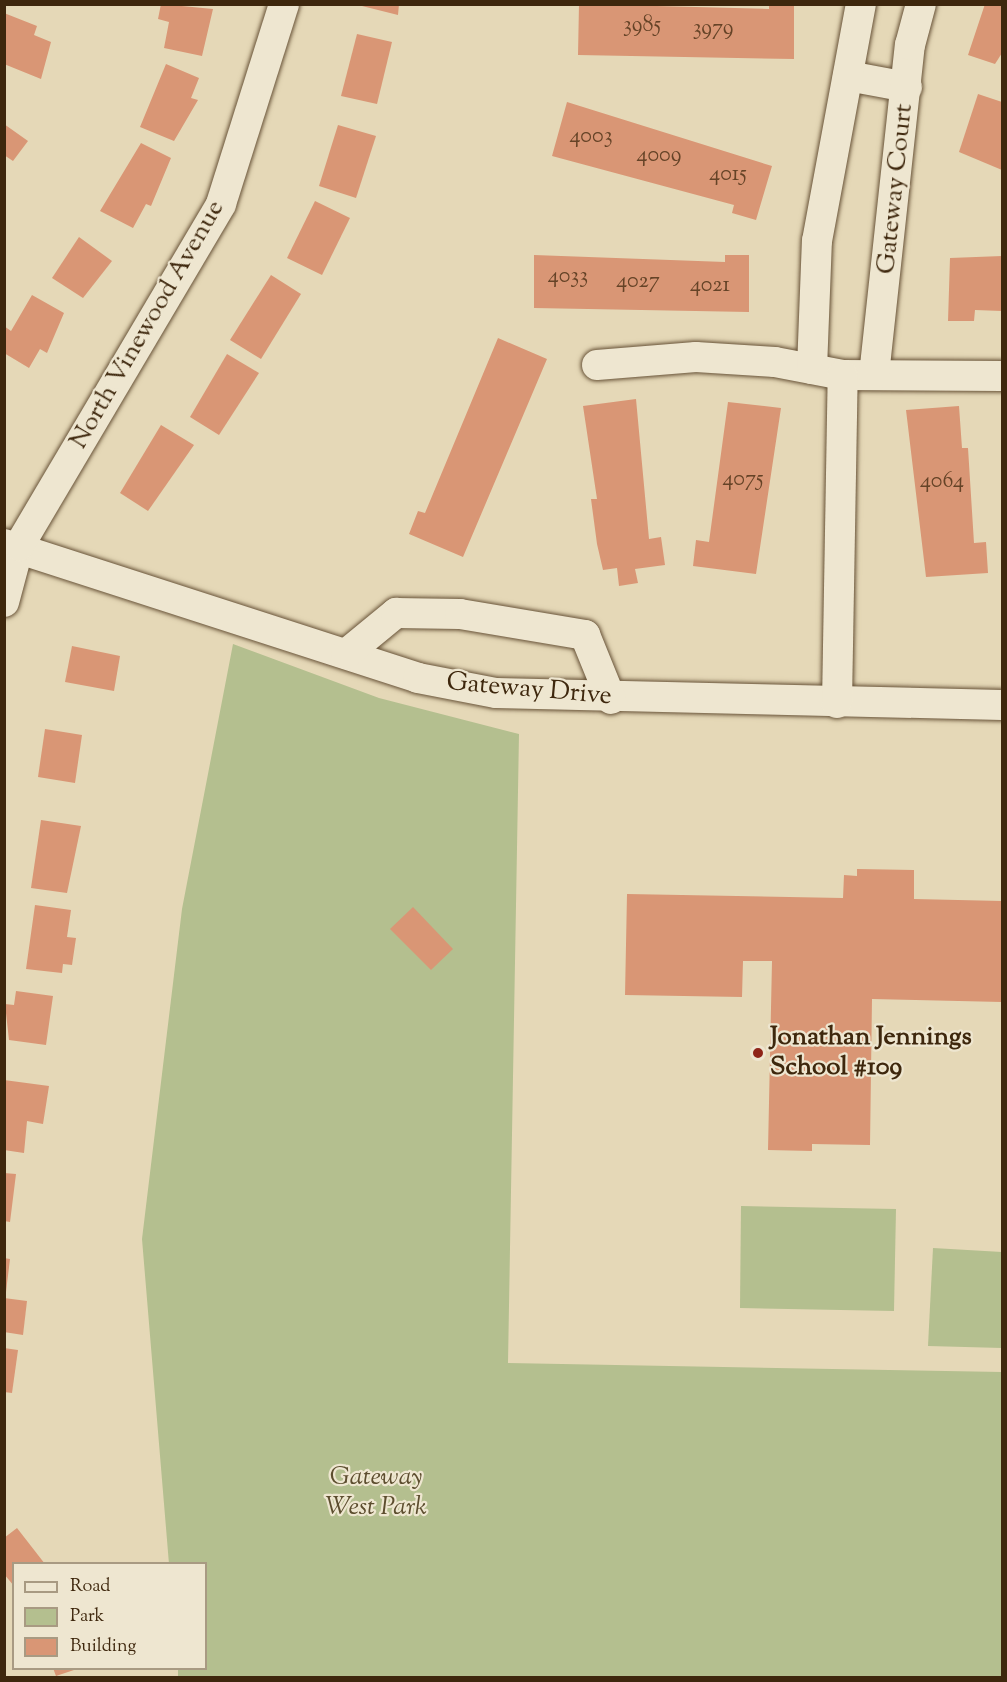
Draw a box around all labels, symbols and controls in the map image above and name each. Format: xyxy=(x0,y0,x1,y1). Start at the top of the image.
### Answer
house number: 3985 xyxy=(623,14,661,40)
house number: 3979 xyxy=(693,17,733,43)
street label: Gateway Court xyxy=(872,102,920,276)
house number: 4003 xyxy=(569,125,613,151)
house number: 4009 xyxy=(637,144,681,170)
house number: 4015 xyxy=(709,163,747,189)
street label: North Vinewood Avenue xyxy=(64,195,232,455)
house number: 4033 xyxy=(548,265,588,291)
house number: 4027 xyxy=(616,270,660,296)
house number: 4021 xyxy=(690,274,730,300)
house number: 4075 xyxy=(722,468,764,494)
house number: 4064 xyxy=(920,470,964,496)
street label: Gateway Drive xyxy=(445,667,613,713)
place label: Jonathan Jennings School #109 xyxy=(770,1022,972,1084)
marker: Jonathan Jennings School #109 xyxy=(751,1046,765,1060)
park label: Gateway West Park xyxy=(325,1462,427,1524)
legend xyxy=(12,1562,207,1670)
text: Road xyxy=(70,1574,110,1600)
text: Park xyxy=(70,1604,104,1630)
text: Building xyxy=(70,1634,136,1660)

